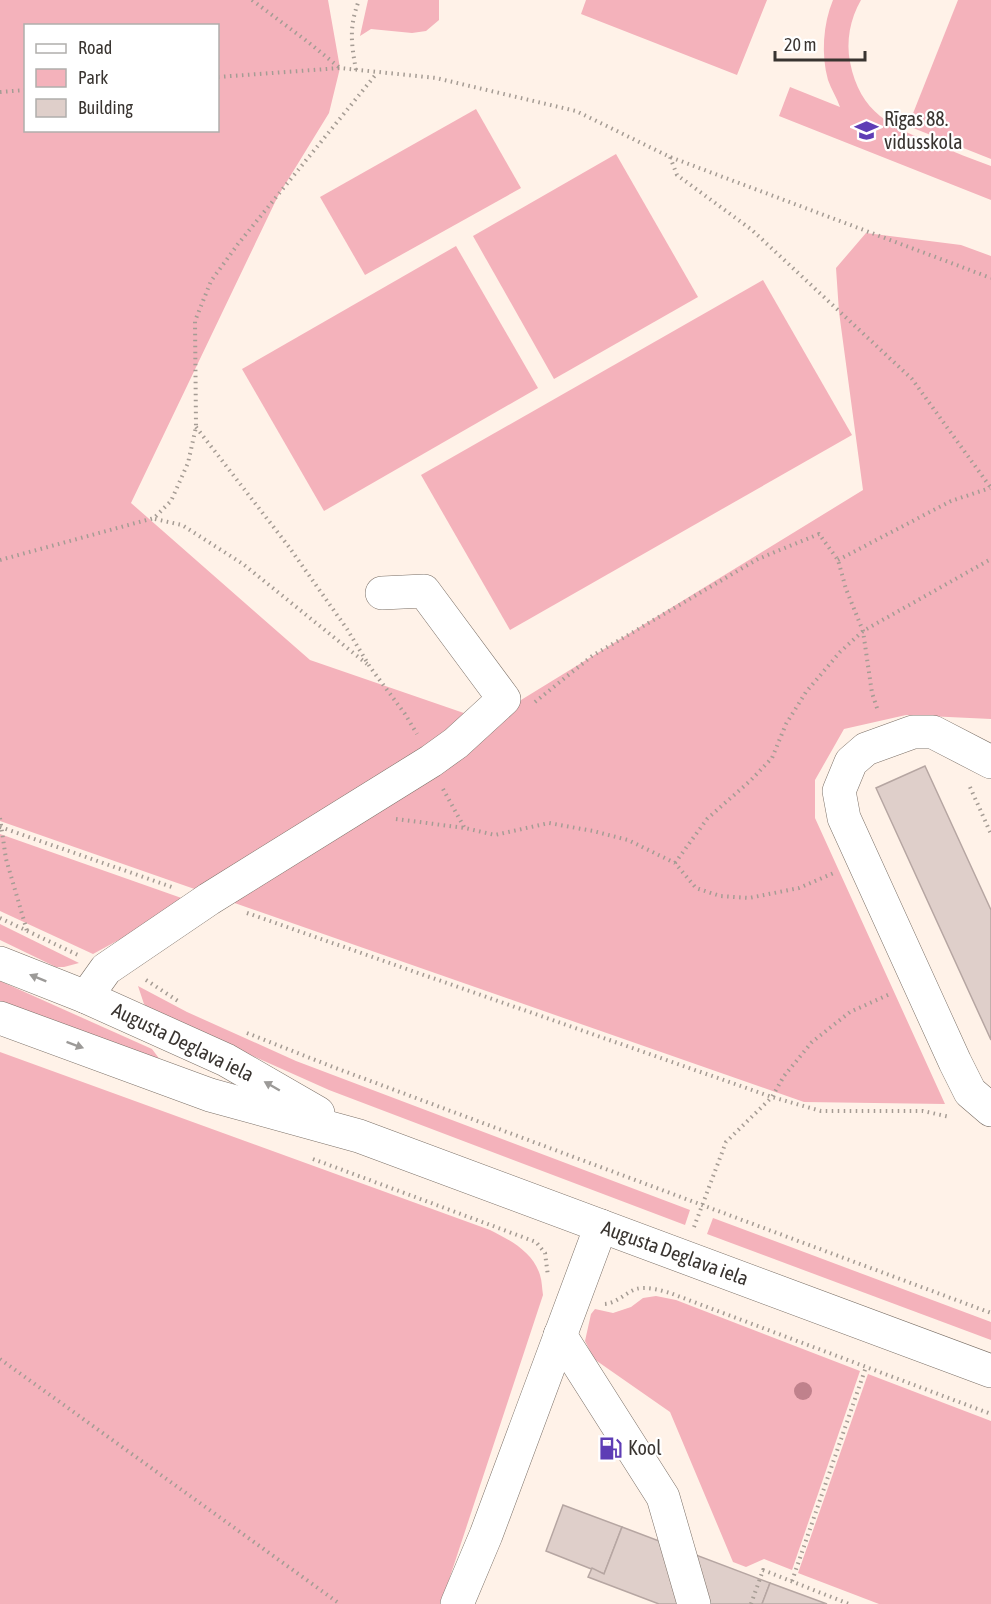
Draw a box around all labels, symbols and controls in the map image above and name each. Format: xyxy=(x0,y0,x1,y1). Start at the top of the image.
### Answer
legend xyxy=(24,24,219,132)
scale bar xyxy=(775,24,865,62)
text: 20 m xyxy=(784,34,816,55)
text: Road xyxy=(78,37,112,58)
text: Park xyxy=(78,67,108,88)
text: Building xyxy=(78,97,133,118)
place label: Rīgas 88. vidusskola xyxy=(884,107,963,153)
school or university icon: Rīgas 88. vidusskola xyxy=(853,118,879,144)
one-way arrow xyxy=(29,972,47,982)
street label: Augusta Deglava iela xyxy=(109,997,258,1086)
one-way arrow xyxy=(66,1040,84,1050)
one-way arrow xyxy=(263,1081,280,1091)
street label: Augusta Deglava iela xyxy=(599,1215,752,1290)
fuel station icon: Kool xyxy=(597,1435,623,1461)
place label: Kool xyxy=(628,1436,662,1459)

